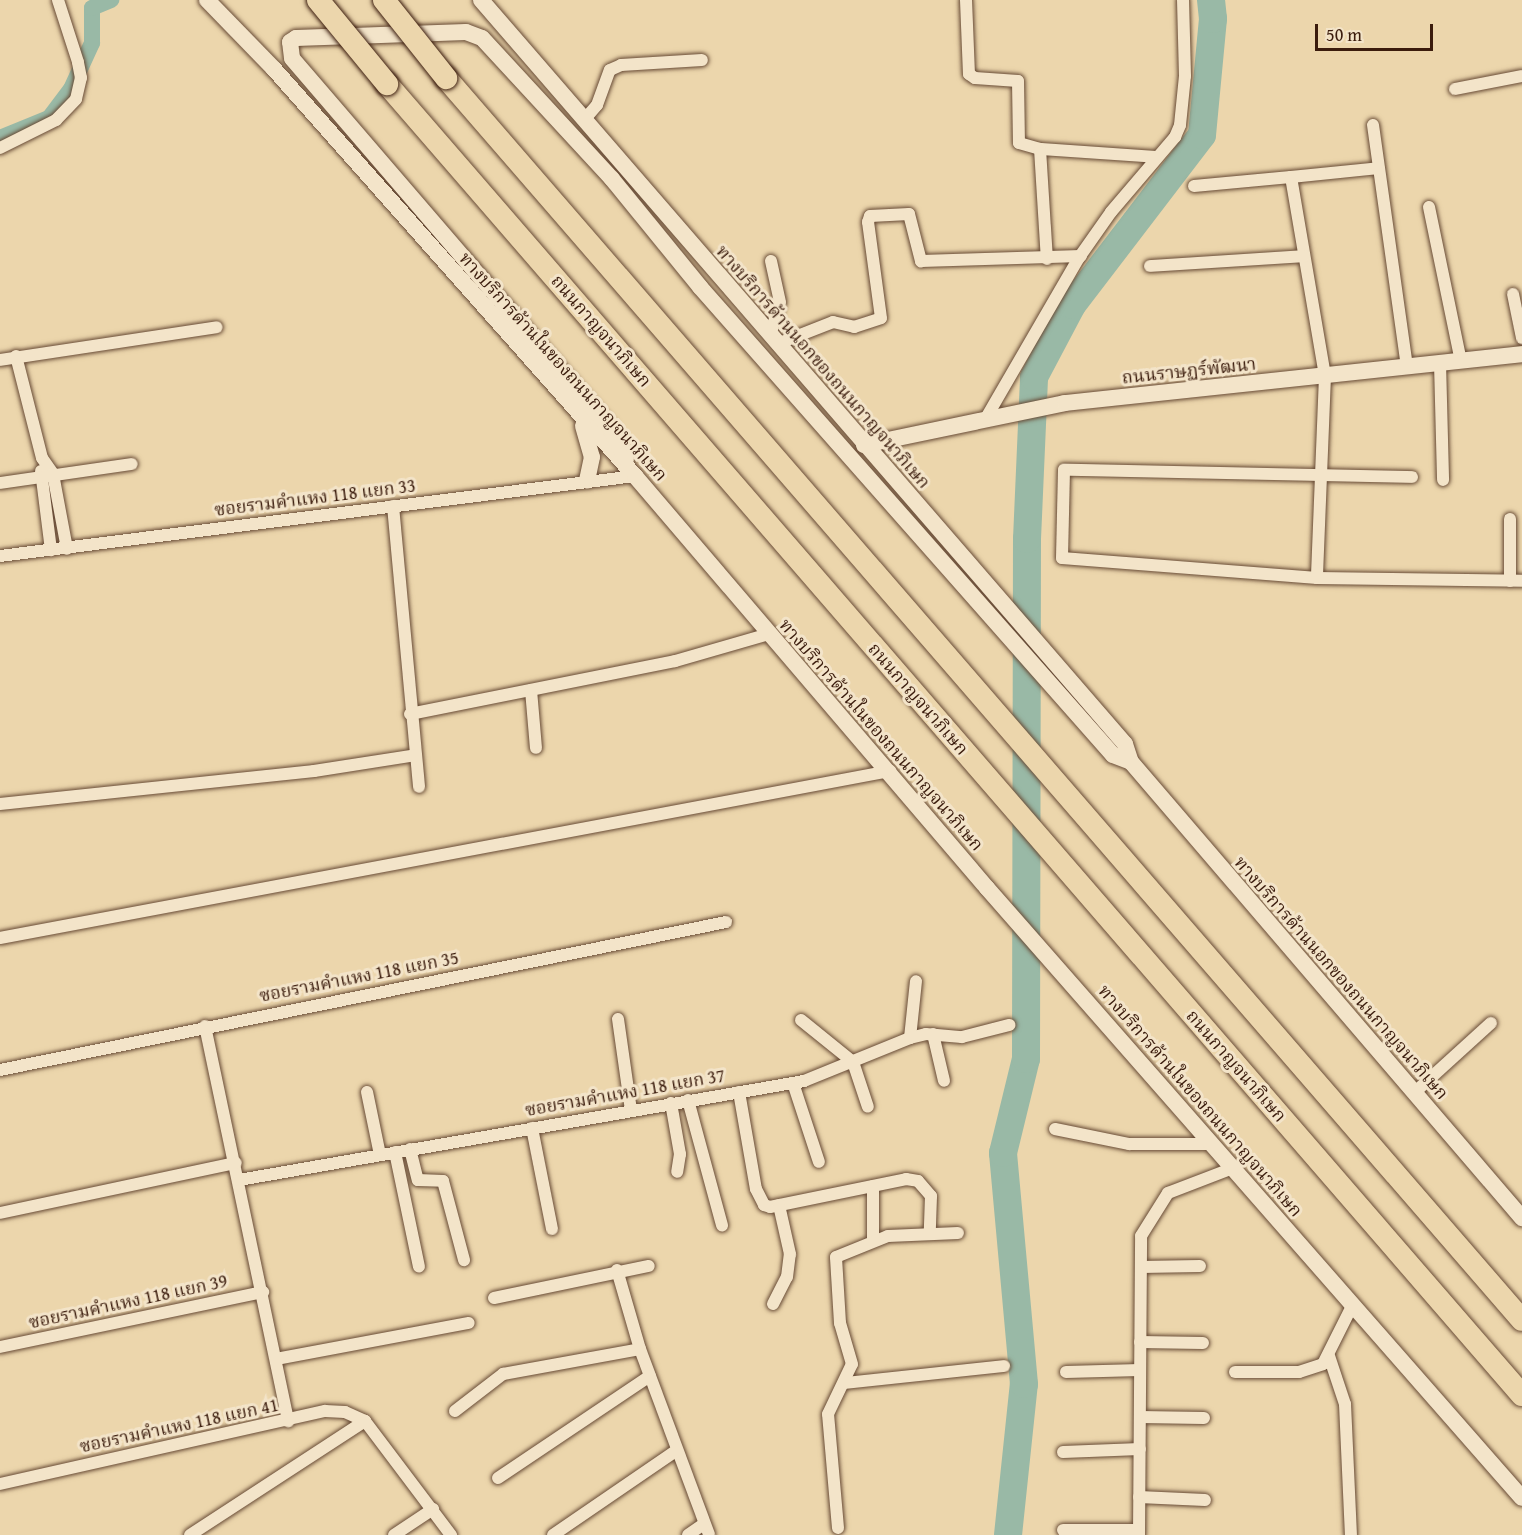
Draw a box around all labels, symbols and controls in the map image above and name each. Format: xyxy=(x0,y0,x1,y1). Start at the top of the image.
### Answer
scale bar xyxy=(1318,12,1436,50)
text: 50 m xyxy=(1326,21,1362,48)
street label: ทางบริการด้านนอกของถนนกาญจนาภิเษก xyxy=(711,241,935,493)
street label: ทางบริการด้านในของถนนกาญจนาภิเษก xyxy=(454,248,672,486)
street label: ถนนกาญจนาภิเษก xyxy=(546,270,656,392)
street label: ถนนราษฏร์พัฒนา xyxy=(1121,353,1257,389)
street label: ซอยรามคำแหง 118 แยก 33 xyxy=(213,475,417,521)
street label: ทางบริการด้านในของถนนกาญจนาภิเษก xyxy=(774,615,988,855)
street label: ถนนกาญจนาภิเษก xyxy=(863,638,973,760)
street label: ทางบริการด้านนอกของถนนกาญจนาภิเษก xyxy=(1229,852,1453,1104)
street label: ซอยรามคำแหง 118 แยก 35 xyxy=(257,947,461,1007)
street label: ทางบริการด้านในของถนนกาญจนาภิเษก xyxy=(1093,981,1307,1221)
street label: ถนนกาญจนาภิเษก xyxy=(1181,1005,1291,1127)
street label: ซอยรามคำแหง 118 แยก 37 xyxy=(523,1065,727,1121)
street label: ซอยรามคำแหง 118 แยก 39 xyxy=(27,1270,229,1334)
street label: ซอยรามคำแหง 118 แยก 41 xyxy=(78,1394,280,1458)

